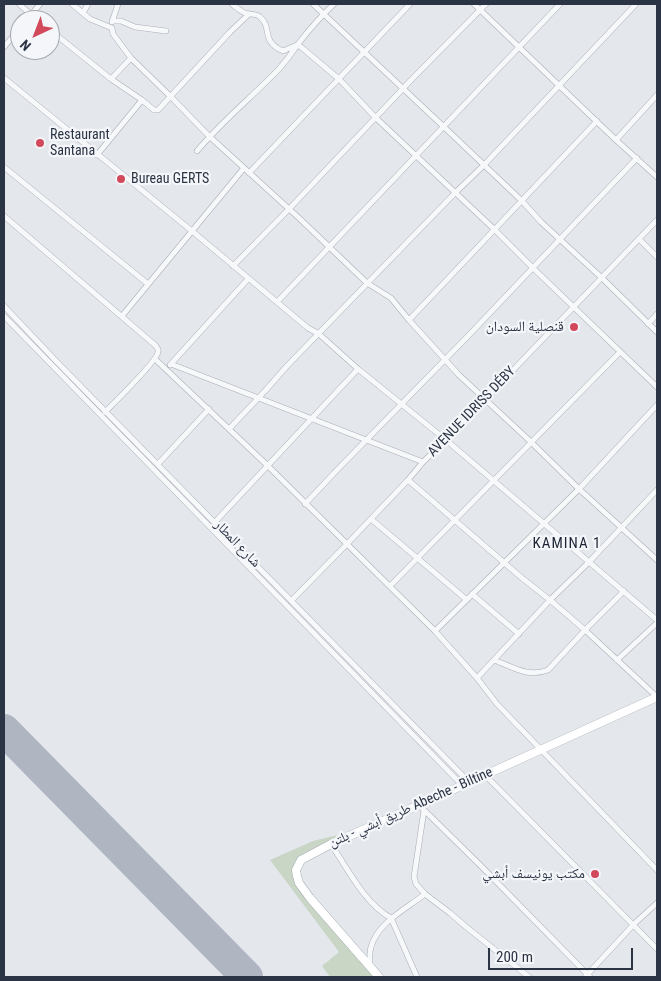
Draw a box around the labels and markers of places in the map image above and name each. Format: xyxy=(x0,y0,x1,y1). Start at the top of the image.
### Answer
place label: Restaurant Santana xyxy=(50,127,110,160)
marker: Restaurant Santana xyxy=(34,137,46,149)
place label: Bureau GERTS xyxy=(131,171,209,187)
marker: Bureau GERTS xyxy=(115,173,127,185)
place label: قنصلية السودان xyxy=(486,319,564,335)
marker: قنصلية السودان xyxy=(568,321,580,333)
place label: مكتب يونيسف أبشي xyxy=(482,866,585,882)
marker: مكتب يونيسف أبشي xyxy=(589,868,601,880)

